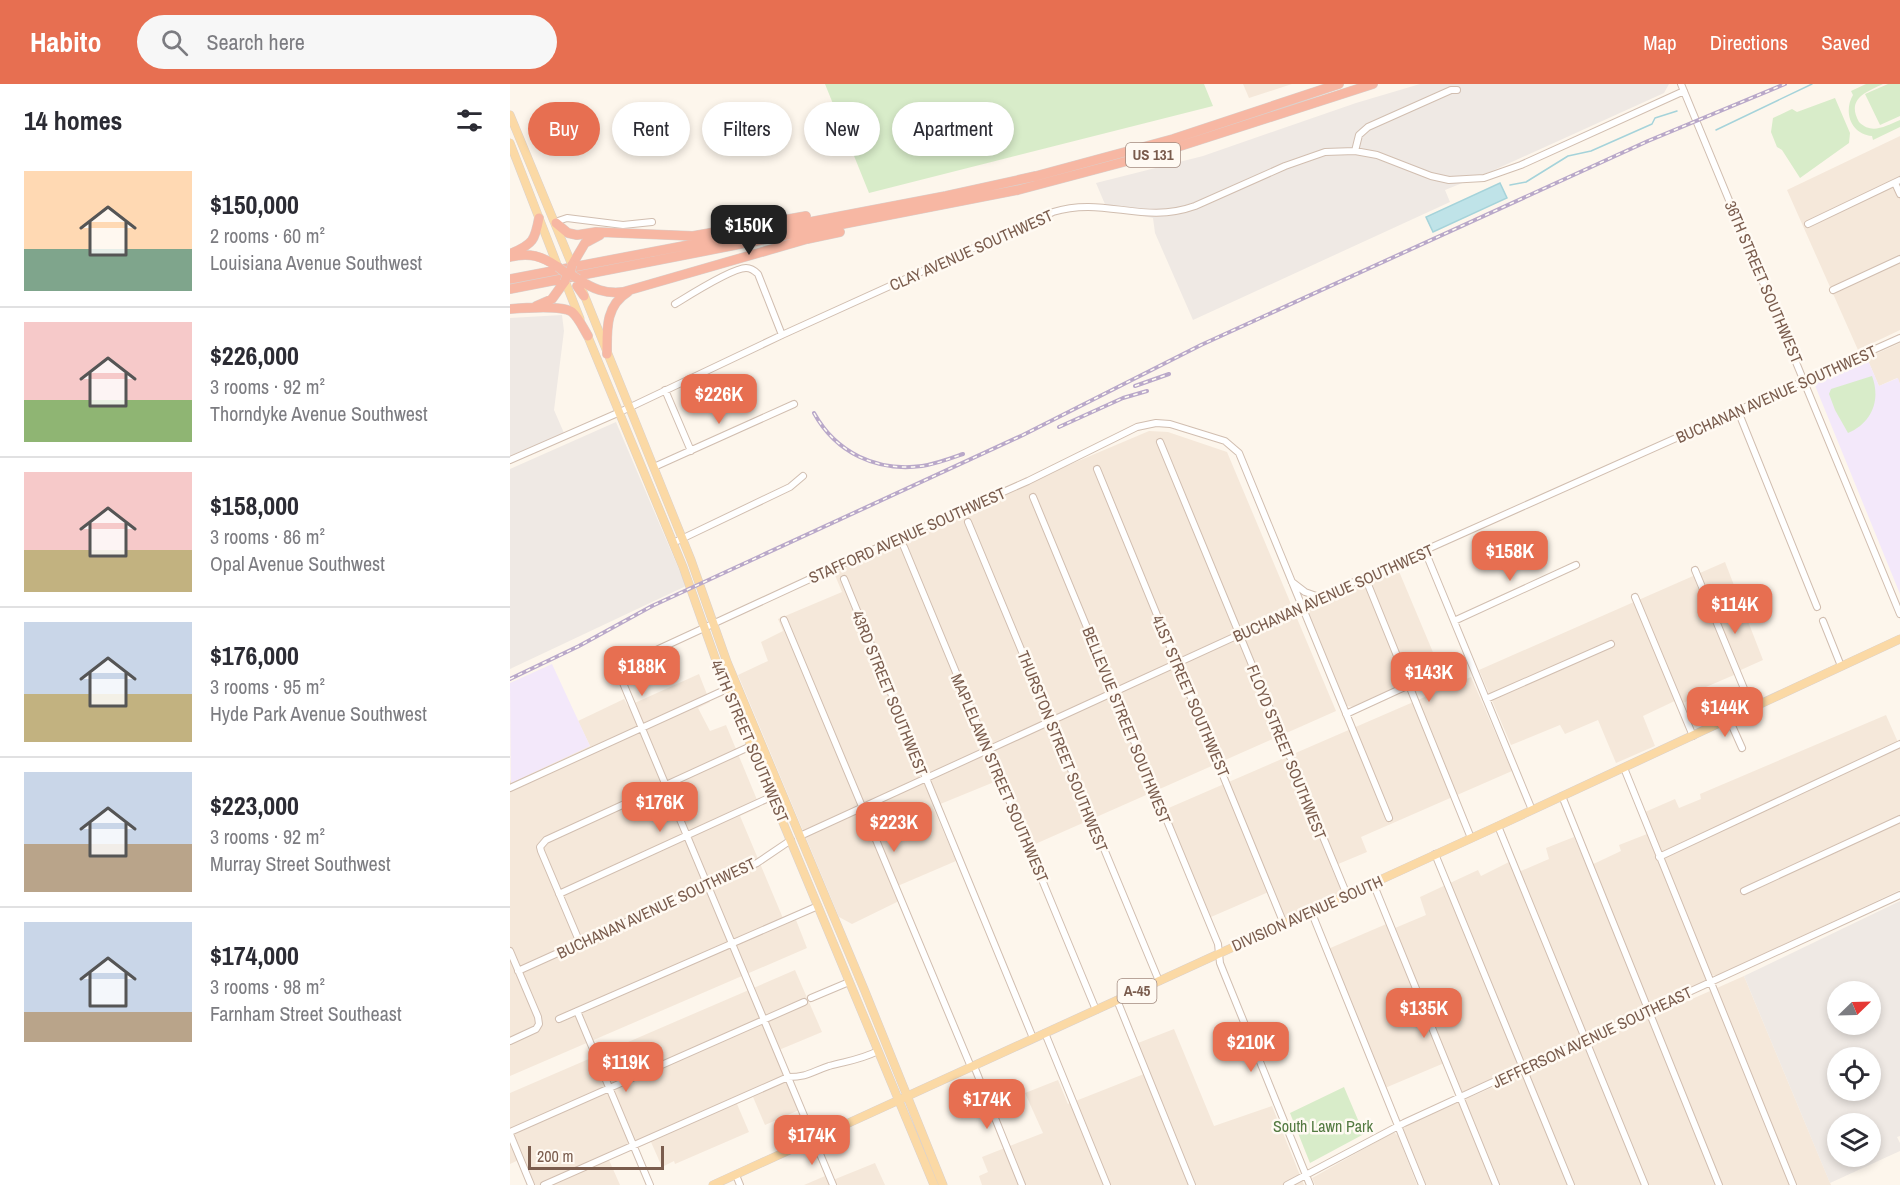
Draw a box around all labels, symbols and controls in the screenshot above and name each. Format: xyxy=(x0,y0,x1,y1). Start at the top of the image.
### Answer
search box xyxy=(137,15,557,69)
text: Habito xyxy=(30,23,101,61)
icon: search xyxy=(158,26,191,59)
text: Search here xyxy=(206,27,305,57)
text: Map xyxy=(1643,28,1677,57)
text: Directions xyxy=(1710,28,1788,57)
text: Saved xyxy=(1821,28,1870,57)
chip: Buy xyxy=(528,102,600,156)
chip: Rent xyxy=(612,102,690,156)
chip: Filters xyxy=(702,102,792,156)
chip: New xyxy=(804,102,880,156)
chip: Apartment xyxy=(892,102,1014,156)
text: 14 homes xyxy=(24,103,122,138)
icon: filters xyxy=(453,104,486,137)
road number: US 131 xyxy=(1126,143,1180,167)
text: $150,000 xyxy=(210,187,299,222)
icon: home xyxy=(72,195,144,267)
street label: 36TH STREET SOUTHWEST xyxy=(1720,197,1808,367)
street label: CLAY AVENUE SOUTHWEST xyxy=(886,204,1056,296)
pin: $150K xyxy=(707,205,791,256)
text: $150K xyxy=(725,211,773,238)
text: 2 rooms · 60 m² xyxy=(210,222,325,249)
text: Louisiana Avenue Southwest xyxy=(210,249,422,276)
text: $226,000 xyxy=(210,338,299,373)
street label: BUCHANAN AVENUE SOUTHWEST xyxy=(1672,340,1880,448)
icon: home xyxy=(72,346,144,418)
text: 3 rooms · 92 m² xyxy=(210,373,325,400)
pin: $226K xyxy=(677,374,761,425)
text: $226K xyxy=(695,380,743,407)
text: Thorndyke Avenue Southwest xyxy=(210,400,428,427)
street label: STAFFORD AVENUE SOUTHWEST xyxy=(805,482,1009,588)
text: $158,000 xyxy=(210,488,299,523)
icon: home xyxy=(72,496,144,568)
text: 3 rooms · 86 m² xyxy=(210,523,325,550)
pin: $158K xyxy=(1468,531,1552,582)
text: $158K xyxy=(1486,537,1534,564)
street label: BUCHANAN AVENUE SOUTHWEST xyxy=(1229,539,1437,647)
text: Opal Avenue Southwest xyxy=(210,550,385,577)
pin: $114K xyxy=(1693,584,1777,635)
text: $114K xyxy=(1711,590,1759,617)
street label: 43RD STREET SOUTHWEST xyxy=(847,607,933,779)
street label: 41ST STREET SOUTHWEST xyxy=(1147,612,1235,780)
street label: BELLEVUE STREET SOUTHWEST xyxy=(1077,623,1177,827)
text: $176,000 xyxy=(210,638,299,673)
icon: home xyxy=(72,646,144,718)
pin: $188K xyxy=(600,646,684,697)
street label: THURSTON STREET SOUTHWEST xyxy=(1012,647,1114,855)
text: $188K xyxy=(618,652,666,679)
pin: $143K xyxy=(1387,652,1471,703)
street label: 44TH STREET SOUTHWEST xyxy=(706,656,794,826)
text: $143K xyxy=(1405,658,1453,685)
street label: FLOYD STREET SOUTHWEST xyxy=(1242,661,1332,843)
street label: MAPLELAWN STREET SOUTHWEST xyxy=(946,670,1054,886)
text: 3 rooms · 95 m² xyxy=(210,673,325,700)
pin: $144K xyxy=(1683,687,1767,738)
text: $144K xyxy=(1701,693,1749,720)
text: Hyde Park Avenue Southwest xyxy=(210,700,427,727)
pin: $176K xyxy=(618,782,702,833)
text: $223,000 xyxy=(210,788,299,823)
text: $176K xyxy=(636,788,684,815)
icon: home xyxy=(72,796,144,868)
pin: $223K xyxy=(852,802,936,853)
text: $223K xyxy=(870,808,918,835)
text: 3 rooms · 92 m² xyxy=(210,823,325,850)
text: Murray Street Southwest xyxy=(210,850,390,877)
street label: BUCHANAN AVENUE SOUTHWEST xyxy=(553,852,759,964)
street label: DIVISION AVENUE SOUTH xyxy=(1228,870,1386,956)
text: $174,000 xyxy=(210,938,299,973)
icon: home xyxy=(72,946,144,1018)
text: 3 rooms · 98 m² xyxy=(210,973,325,1000)
road number: A-45 xyxy=(1118,979,1156,1003)
street label: JEFFERSON AVENUE SOUTHEAST xyxy=(1489,981,1695,1093)
north arrow xyxy=(1827,981,1881,1035)
map controls xyxy=(1827,981,1881,1167)
pin: $135K xyxy=(1382,988,1466,1039)
text: $135K xyxy=(1400,994,1448,1021)
text: Farnham Street Southeast xyxy=(210,1000,402,1027)
pin: $210K xyxy=(1209,1022,1293,1073)
text: $210K xyxy=(1227,1028,1275,1055)
pin: $119K xyxy=(584,1042,668,1093)
button: locate xyxy=(1827,1047,1881,1101)
text: $119K xyxy=(602,1048,650,1075)
pin: $174K xyxy=(945,1079,1029,1130)
text: $174K xyxy=(963,1085,1011,1112)
button: layers xyxy=(1827,1113,1881,1167)
pin: $174K xyxy=(770,1115,854,1166)
park label: South Lawn Park xyxy=(1273,1115,1373,1137)
text: $174K xyxy=(788,1121,836,1148)
scale bar xyxy=(528,1143,664,1170)
text: 200 m xyxy=(537,1145,573,1167)

